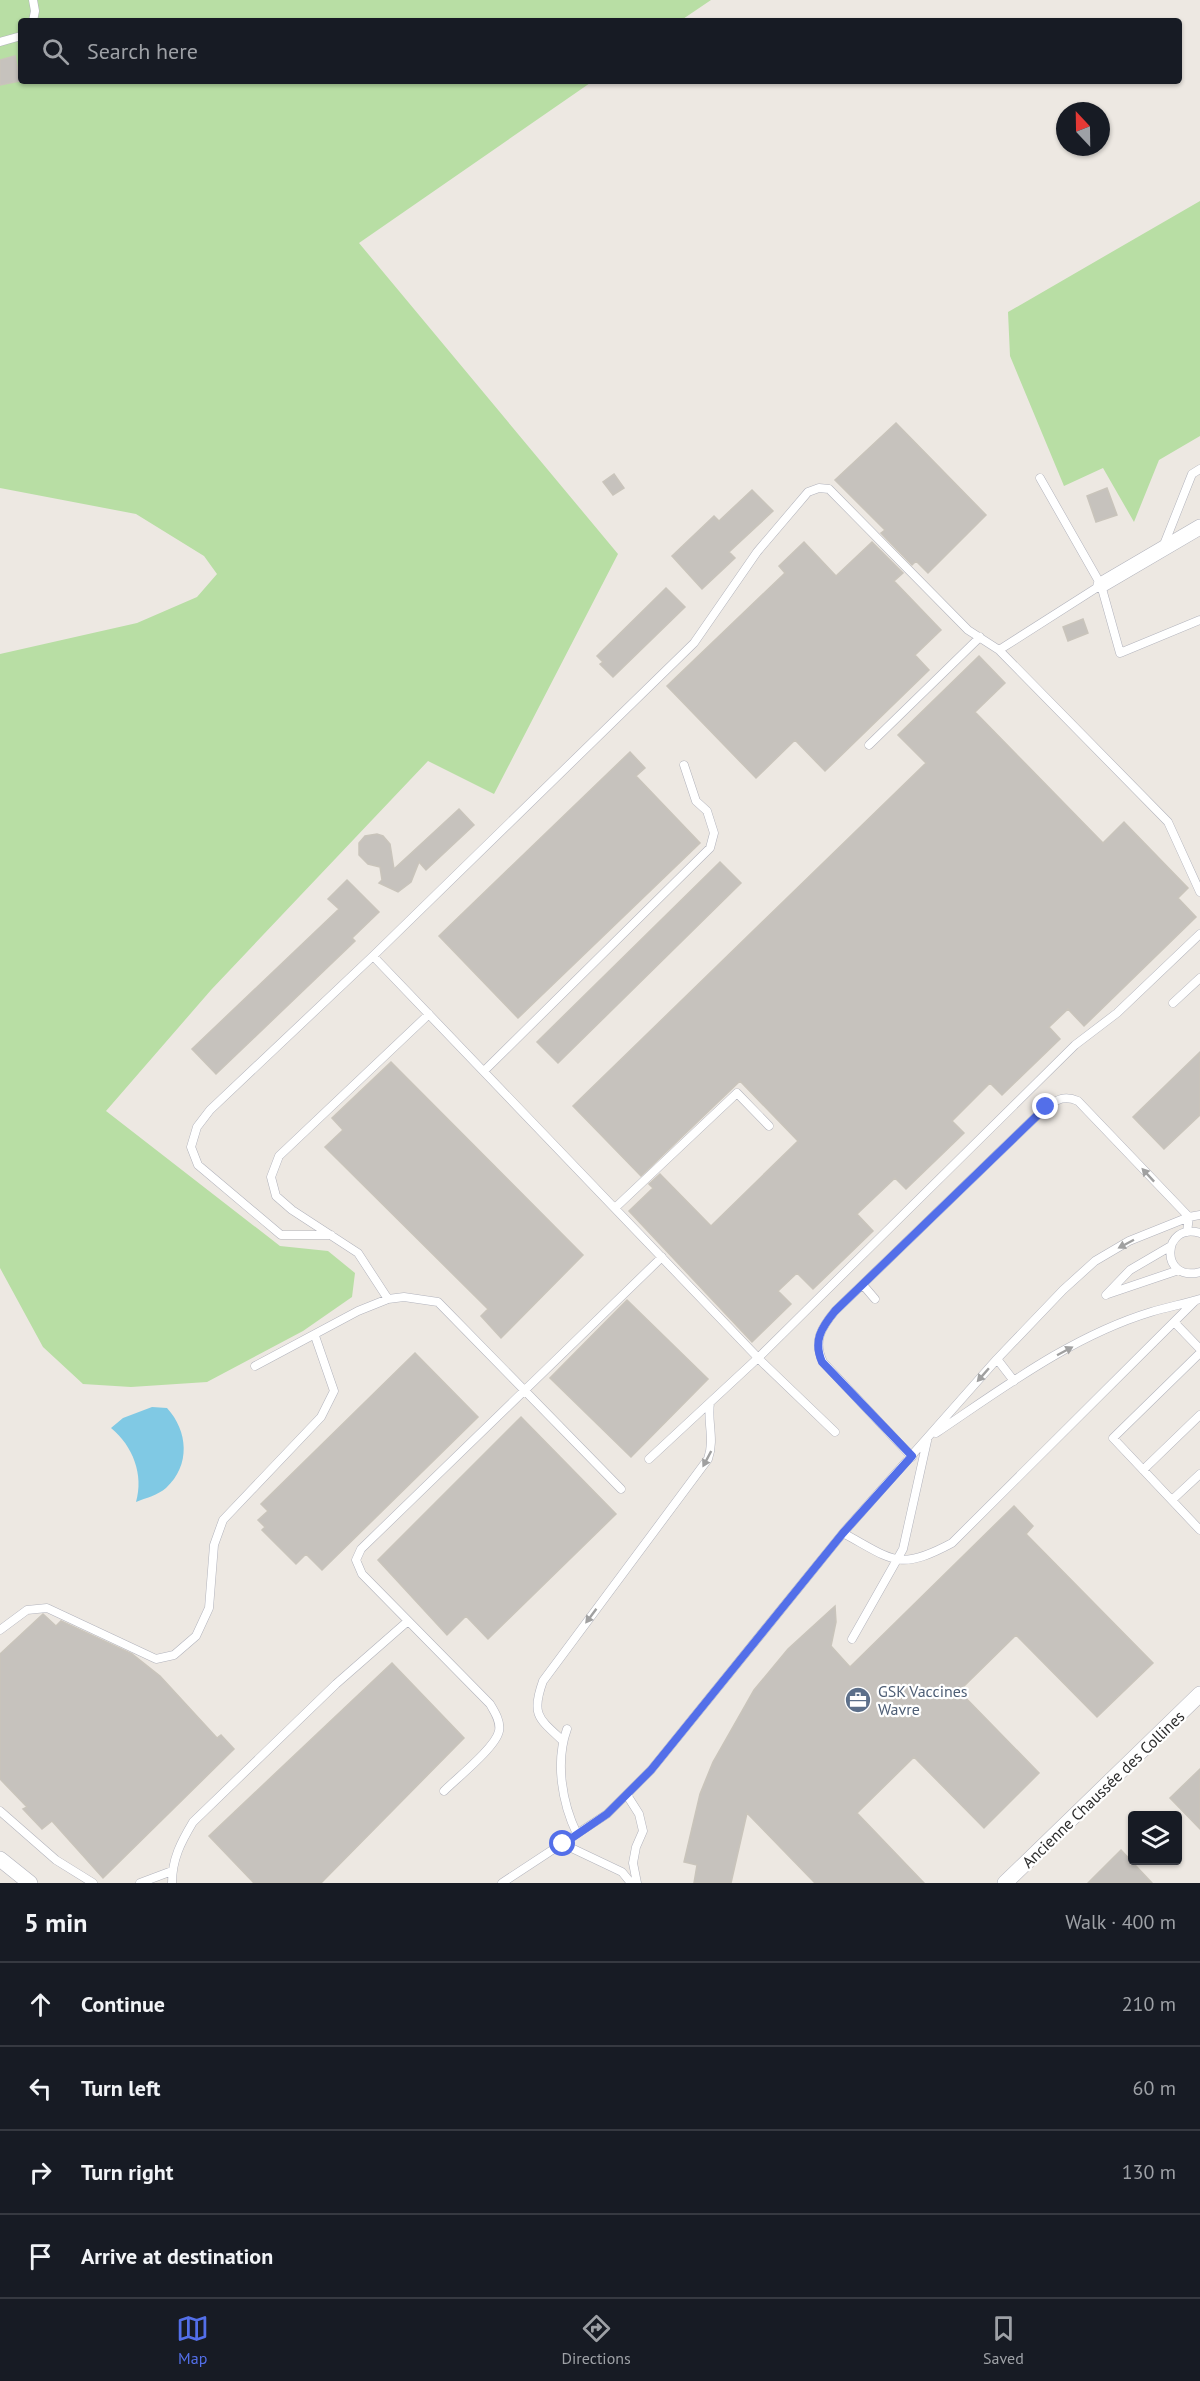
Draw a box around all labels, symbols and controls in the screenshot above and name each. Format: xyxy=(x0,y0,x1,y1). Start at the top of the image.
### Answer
search box xyxy=(18,18,1182,84)
icon: search xyxy=(39,35,72,68)
text: Search here xyxy=(87,37,198,65)
north arrow xyxy=(1056,102,1110,156)
route end xyxy=(1032,1093,1058,1119)
one-way arrow xyxy=(1142,1168,1156,1182)
one-way arrow xyxy=(1117,1238,1135,1248)
one-way arrow xyxy=(1057,1346,1074,1356)
one-way arrow xyxy=(977,1367,990,1383)
one-way arrow xyxy=(702,1450,712,1468)
one-way arrow xyxy=(586,1608,598,1623)
place label: GSK Vaccines Wavre xyxy=(878,1681,968,1719)
office icon: GSK Vaccines Wavre xyxy=(843,1685,873,1715)
street label: Ancienne Chaussée des Collines xyxy=(1018,1706,1189,1872)
map controls xyxy=(1128,1811,1182,1865)
button: layers xyxy=(1128,1811,1182,1865)
route start xyxy=(549,1830,575,1856)
text: 5 min xyxy=(24,1906,87,1939)
text: Walk · 400 m xyxy=(1065,1909,1176,1935)
icon: ahead xyxy=(24,1988,57,2021)
text: Continue xyxy=(81,1990,165,2018)
text: 210 m xyxy=(1122,1991,1176,2017)
icon: left xyxy=(24,2072,57,2105)
text: Turn left xyxy=(81,2074,161,2102)
text: 60 m xyxy=(1133,2075,1176,2101)
icon: right xyxy=(24,2156,57,2189)
text: Turn right xyxy=(81,2158,173,2186)
text: 130 m xyxy=(1122,2159,1176,2185)
icon: arrive xyxy=(24,2240,57,2273)
text: Arrive at destination xyxy=(81,2242,273,2270)
tab: Map xyxy=(176,2312,209,2368)
tab: Directions xyxy=(562,2312,631,2368)
tab: Saved xyxy=(983,2312,1024,2368)

